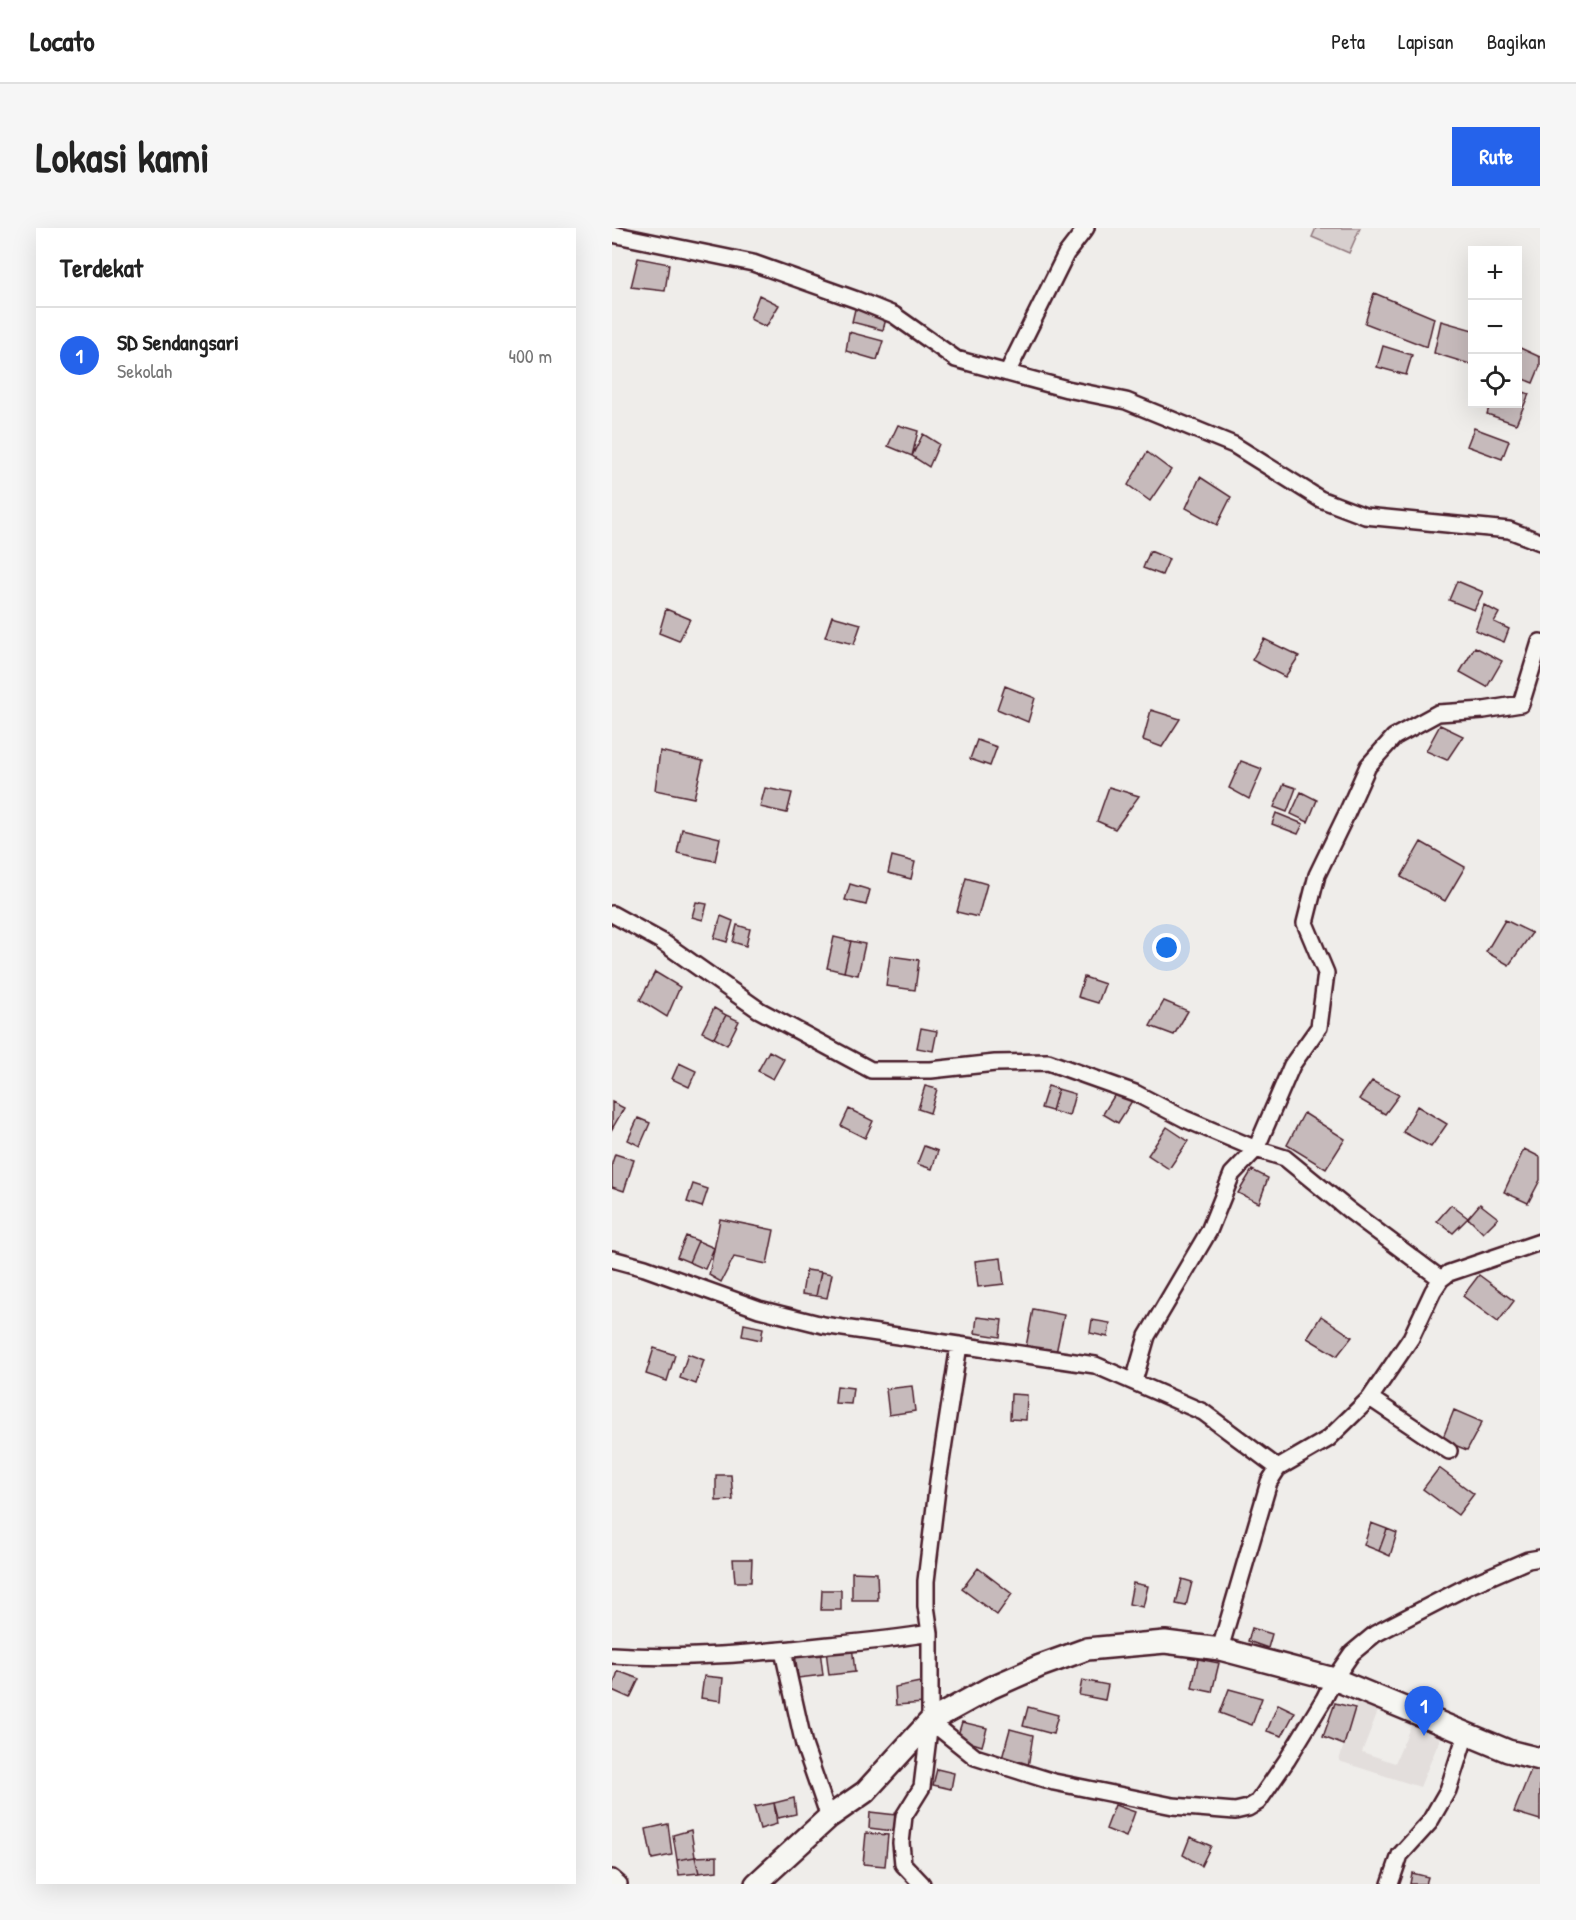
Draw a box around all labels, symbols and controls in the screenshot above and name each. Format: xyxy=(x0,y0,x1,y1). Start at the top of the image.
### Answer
text: Locato xyxy=(30,22,94,60)
text: Peta xyxy=(1331,27,1365,56)
text: Lapisan xyxy=(1398,27,1454,56)
text: Bagikan xyxy=(1487,27,1546,56)
button: Rute xyxy=(1452,127,1540,186)
text: Lokasi kami xyxy=(36,128,210,185)
map controls xyxy=(1468,246,1522,408)
button: + xyxy=(1468,246,1522,300)
text: Terdekat xyxy=(60,250,143,285)
button: − xyxy=(1468,300,1522,354)
text: SD Sendangsari xyxy=(117,327,239,357)
text: 1 xyxy=(76,342,83,369)
text: 400 m xyxy=(508,342,552,369)
button: locate xyxy=(1468,354,1522,408)
text: Sekolah xyxy=(117,357,172,384)
your location xyxy=(1152,933,1181,962)
pin: 1 xyxy=(1404,1686,1444,1736)

